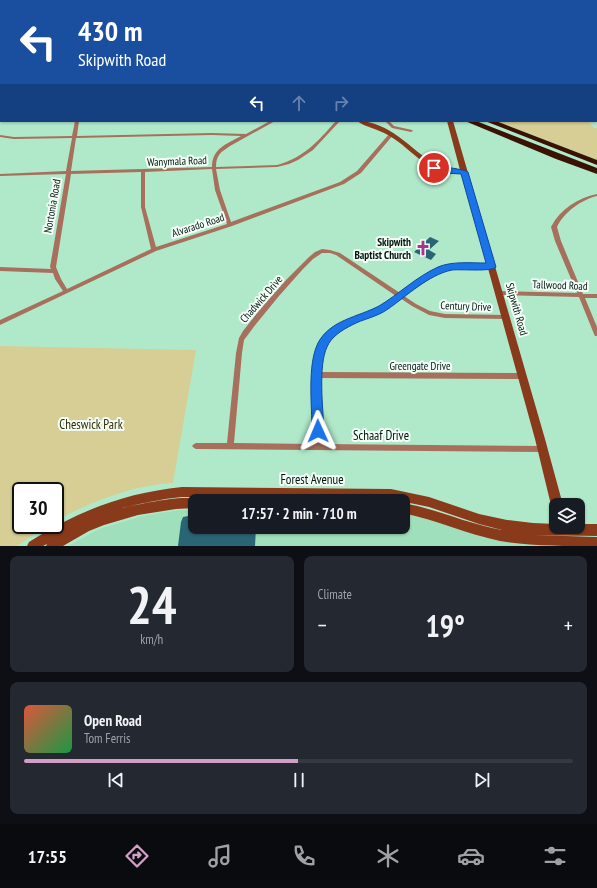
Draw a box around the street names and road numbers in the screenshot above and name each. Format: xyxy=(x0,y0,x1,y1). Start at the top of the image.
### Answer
street label: Wanymala Road xyxy=(147,153,207,169)
street label: Nortonia Road xyxy=(40,178,64,234)
street label: Alvarado Road xyxy=(170,210,226,240)
street label: Chadwick Drive xyxy=(237,272,286,326)
street label: Tallwood Road xyxy=(532,277,588,293)
street label: Skipwith Road xyxy=(503,281,531,337)
street label: Century Drive xyxy=(440,298,492,314)
street label: Greengate Drive xyxy=(389,359,451,373)
street label: Schaaf Drive xyxy=(353,427,409,444)
street label: Forest Avenue xyxy=(280,471,344,488)

